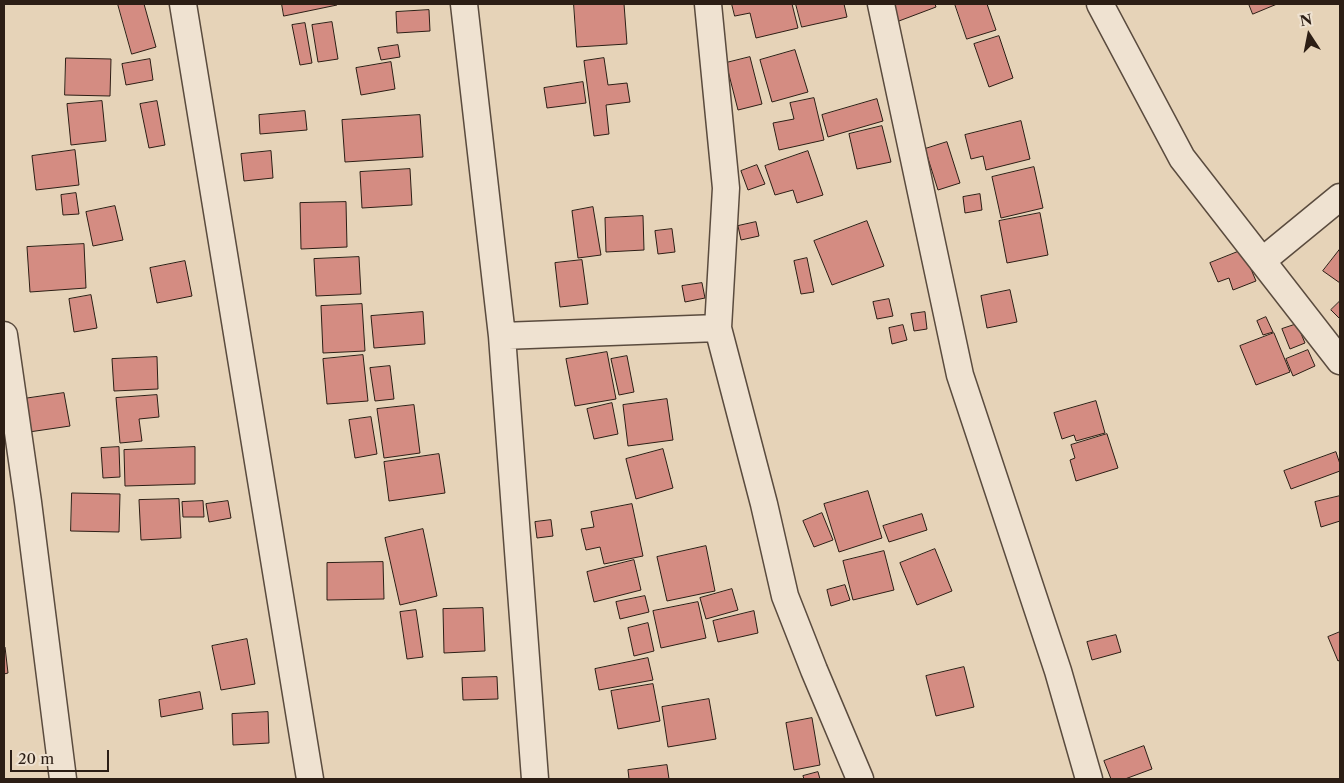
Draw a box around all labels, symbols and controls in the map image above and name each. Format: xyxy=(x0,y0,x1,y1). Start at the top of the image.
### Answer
north arrow xyxy=(1284,10,1334,60)
text: N xyxy=(1298,10,1314,30)
scale bar xyxy=(12,740,111,772)
text: 20 m xyxy=(18,749,54,768)

